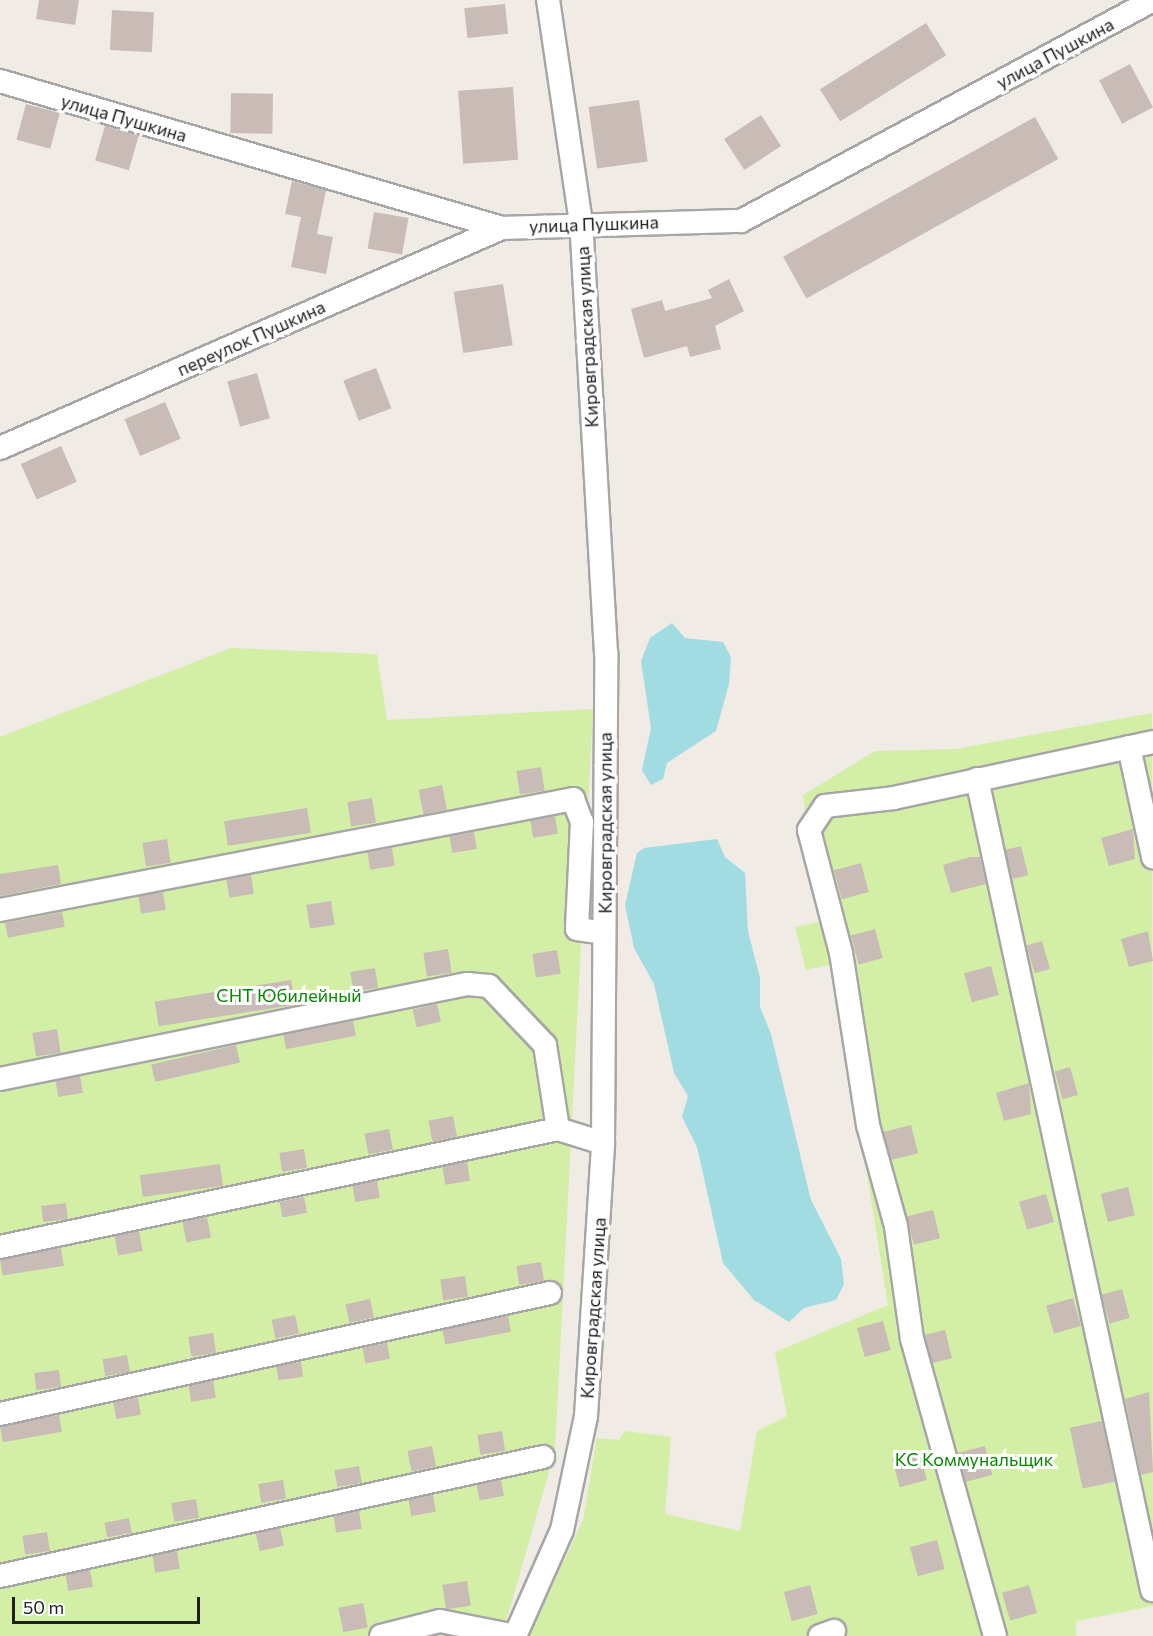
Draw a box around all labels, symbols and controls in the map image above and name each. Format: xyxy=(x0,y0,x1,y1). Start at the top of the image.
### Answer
street label: улица Пушкина xyxy=(993,13,1117,93)
street label: улица Пушкина xyxy=(59,90,189,146)
street label: улица Пушкина xyxy=(529,211,659,237)
street label: Кировградская улица xyxy=(571,246,603,428)
street label: переулок Пушкина xyxy=(174,296,328,380)
street label: Кировградская улица xyxy=(594,732,616,914)
park label: СНТ Юбилейный xyxy=(216,984,362,1006)
street label: Кировградская улица xyxy=(576,1217,610,1399)
park label: КС Коммунальщик xyxy=(895,1448,1053,1470)
scale bar xyxy=(15,1585,202,1623)
text: 50 m xyxy=(23,1596,64,1618)

